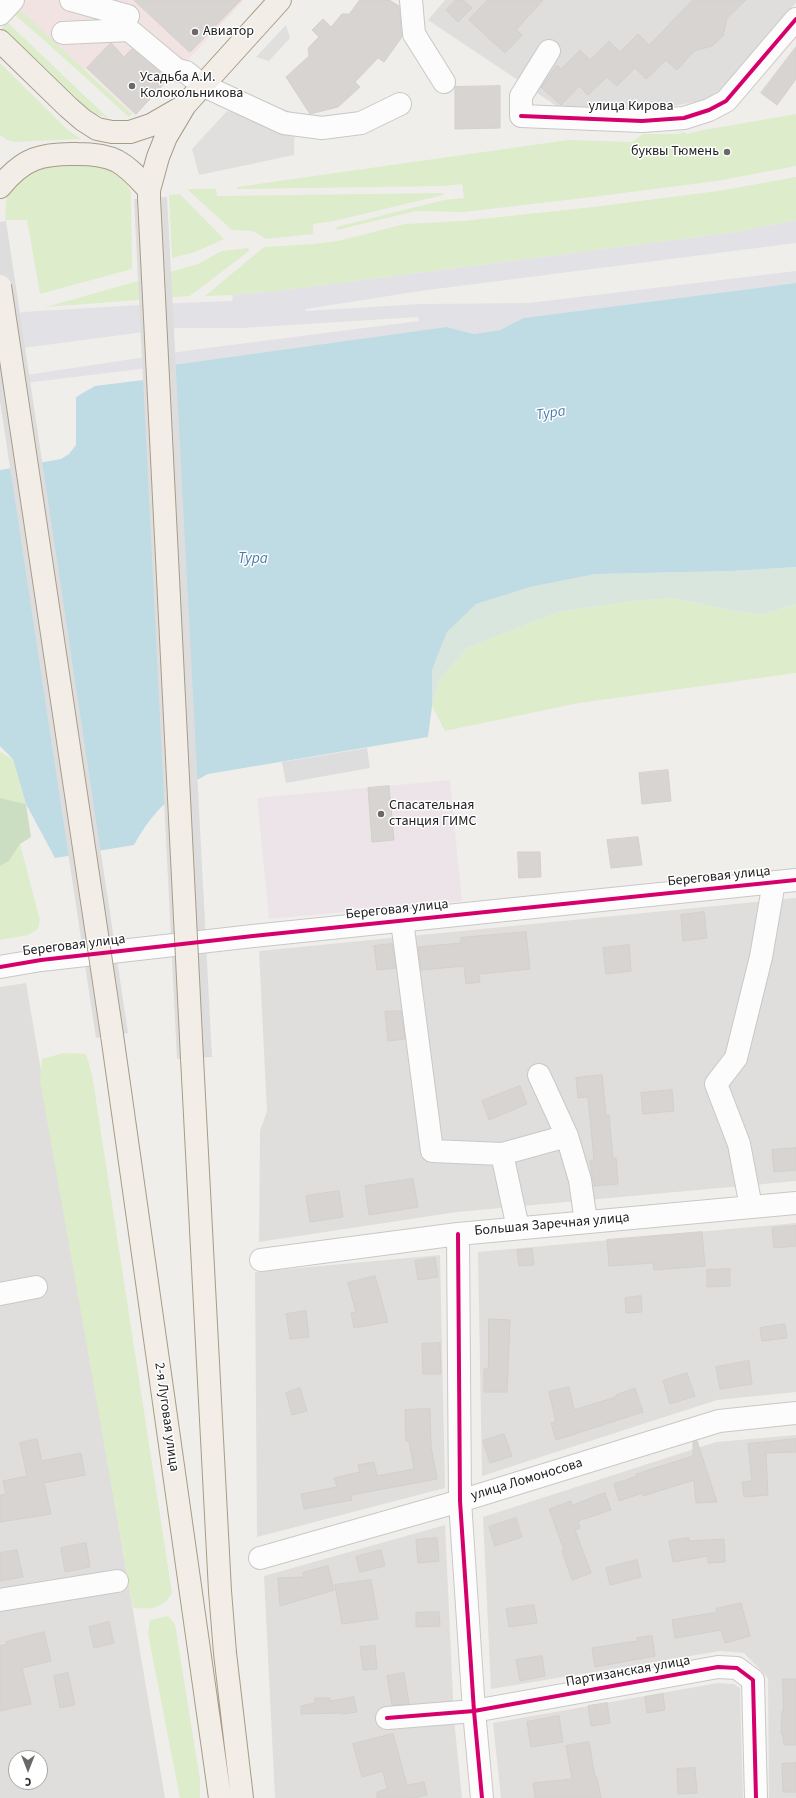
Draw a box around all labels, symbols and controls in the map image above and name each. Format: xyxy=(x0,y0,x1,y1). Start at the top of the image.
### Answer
place label: Авиатор xyxy=(203,24,254,40)
marker: Авиатор xyxy=(190,27,200,37)
place label: Усадьба А.И. Колокольникова xyxy=(140,70,243,102)
marker: Усадьба А.И. Колокольникова xyxy=(127,81,137,91)
street label: улица Кирова xyxy=(588,99,674,115)
place label: буквы Тюмень xyxy=(631,144,719,160)
marker: буквы Тюмень xyxy=(722,147,732,157)
water label: Тура xyxy=(535,403,567,425)
water label: Тура xyxy=(238,551,268,569)
place label: Спасательная станция ГИМС xyxy=(389,798,476,830)
marker: Спасательная станция ГИМС xyxy=(376,809,386,819)
street label: Береговая улица xyxy=(667,863,771,891)
street label: Береговая улица xyxy=(345,896,449,924)
street label: Береговая улица xyxy=(22,931,126,961)
street label: Большая Заречная улица xyxy=(474,1210,630,1240)
street label: 2-я Луговая улица xyxy=(150,1361,182,1473)
street label: улица Ломоносова xyxy=(469,1455,585,1505)
street label: Партизанская улица xyxy=(564,1653,692,1691)
north arrow xyxy=(8,1750,48,1790)
text: С xyxy=(25,1774,31,1789)

